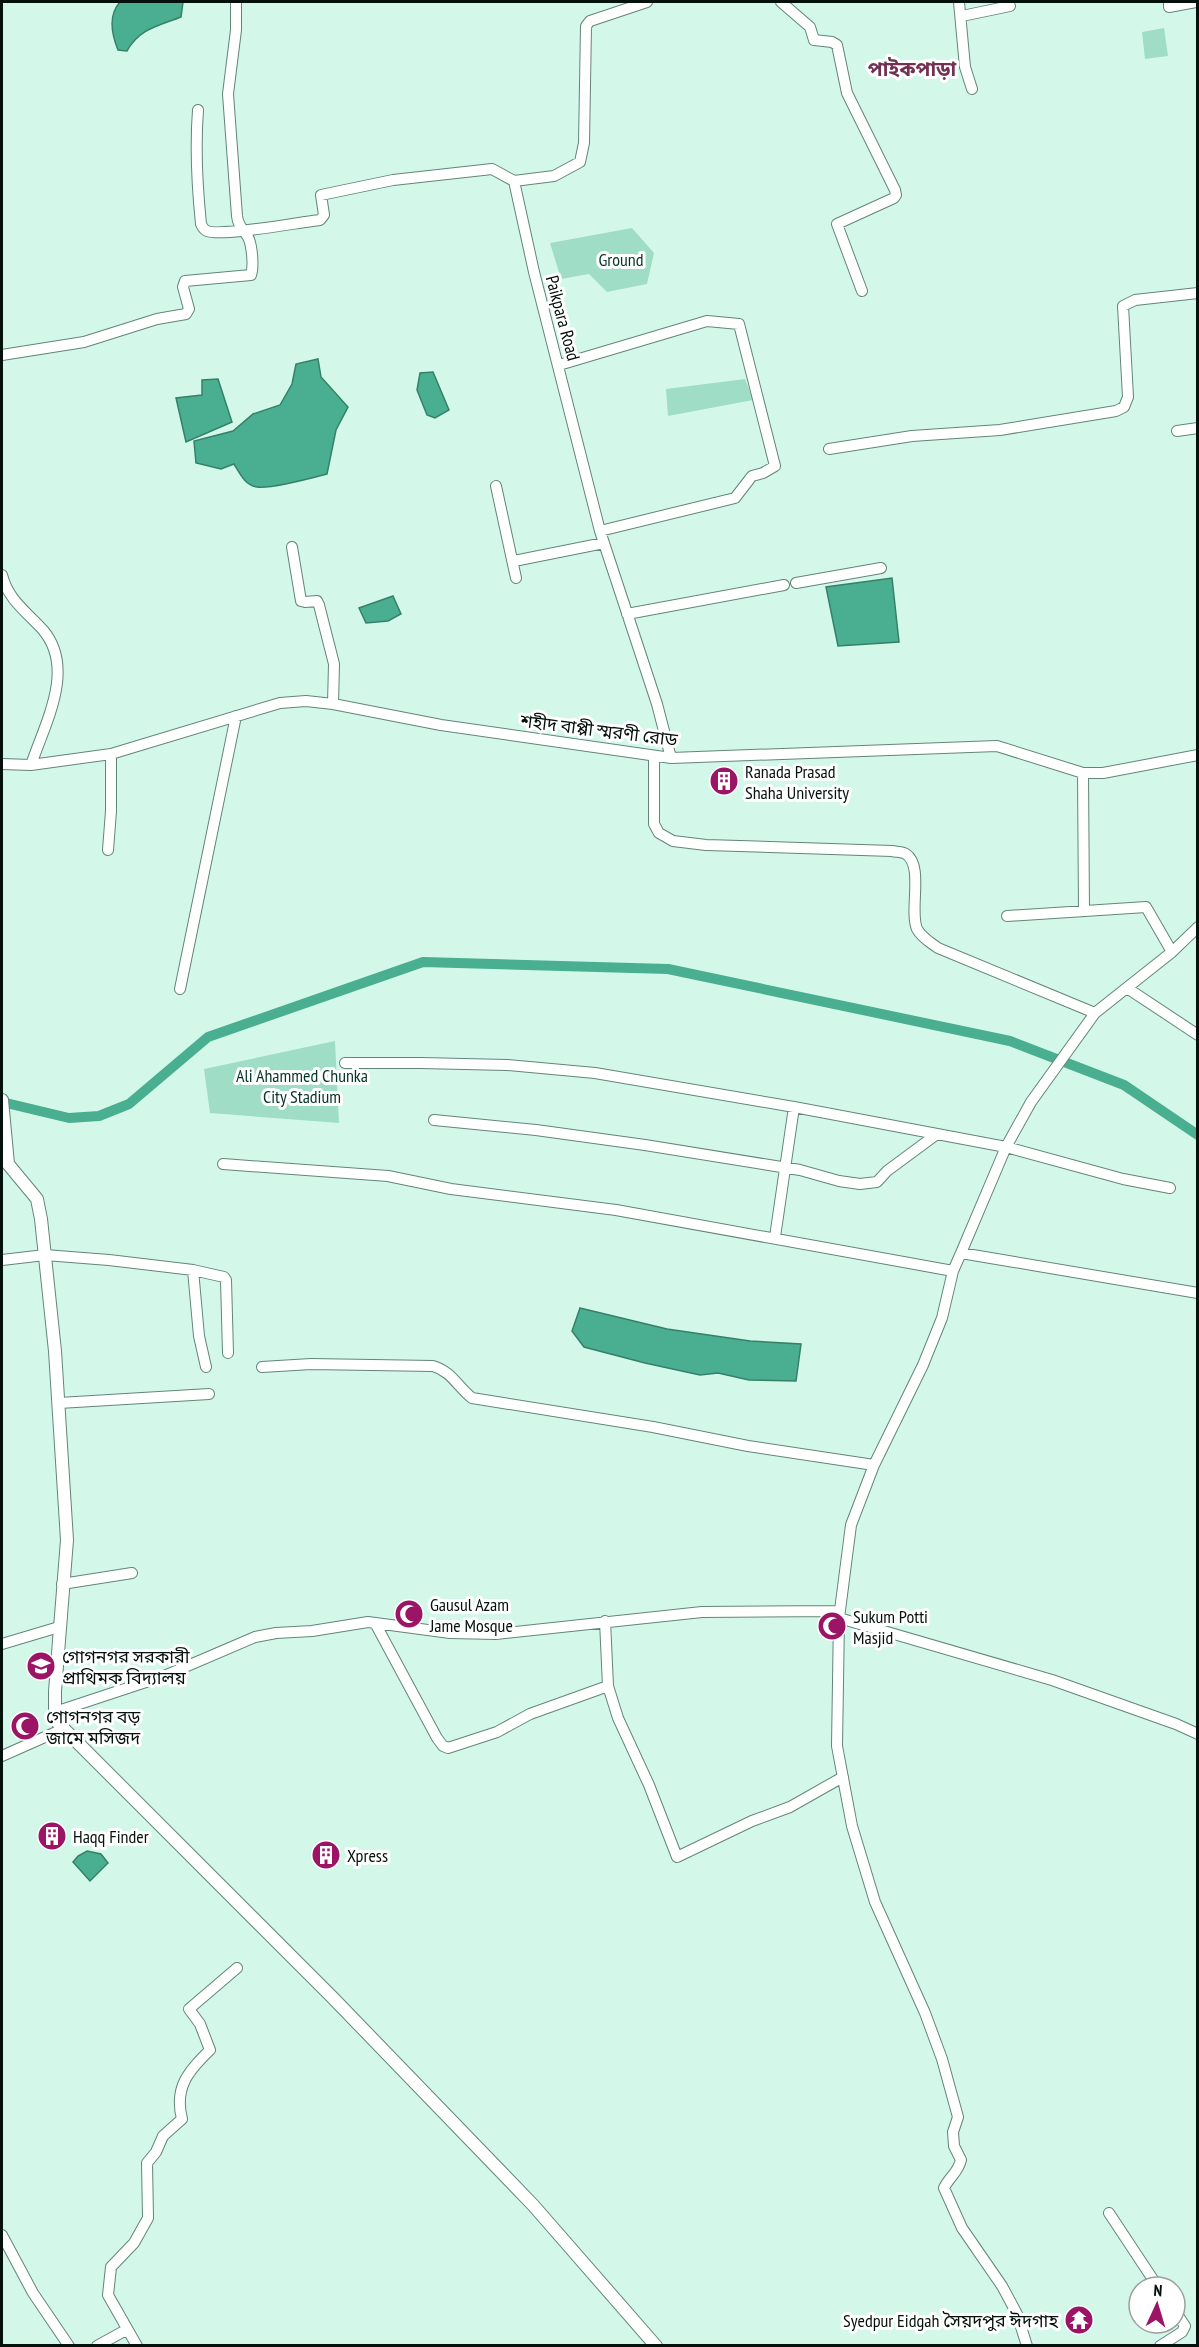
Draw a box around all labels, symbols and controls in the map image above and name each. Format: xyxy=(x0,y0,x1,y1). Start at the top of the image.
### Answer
district label: পাইকপাড়া xyxy=(868,56,956,82)
park label: Ground xyxy=(598,248,644,271)
street label: Paikpara Road xyxy=(541,273,585,363)
street label: শহীদ বাপ্পী স্মরণী রোড xyxy=(518,709,679,751)
place label: Ranada Prasad Shaha University xyxy=(745,760,849,804)
building icon: Ranada Prasad Shaha University xyxy=(708,765,740,797)
park label: Ali Ahammed Chunka City Stadium xyxy=(236,1064,368,1108)
place label: Gausul Azam Jame Mosque xyxy=(429,1593,513,1637)
mosque icon: Gausul Azam Jame Mosque xyxy=(393,1598,425,1630)
place label: Sukum Potti Masjid xyxy=(853,1605,928,1649)
mosque icon: Sukum Potti Masjid xyxy=(816,1610,848,1642)
place label: গোগনগর সরকারী প্রাথিমক বিদ্যালয় xyxy=(62,1645,190,1689)
school or university icon: গোগনগর সরকারী প্রাথিমক বিদ্যালয় xyxy=(25,1650,57,1682)
place label: গোগনগর বড় জামে মসিজদ xyxy=(45,1705,141,1749)
mosque icon: গোগনগর বড় জামে মসিজদ xyxy=(9,1710,41,1742)
building icon: Haqq Finder xyxy=(36,1820,68,1852)
place label: Haqq Finder xyxy=(73,1825,149,1848)
building icon: Xpress xyxy=(310,1839,342,1871)
place label: Xpress xyxy=(347,1844,388,1867)
north arrow xyxy=(1127,2275,1187,2335)
text: N xyxy=(1153,2280,1163,2300)
temple icon: Syedpur Eidgah সৈয়দপুর ঈদগাহ xyxy=(1063,2304,1095,2336)
place label: Syedpur Eidgah সৈয়দপুর ঈদগাহ xyxy=(843,2309,1058,2332)

